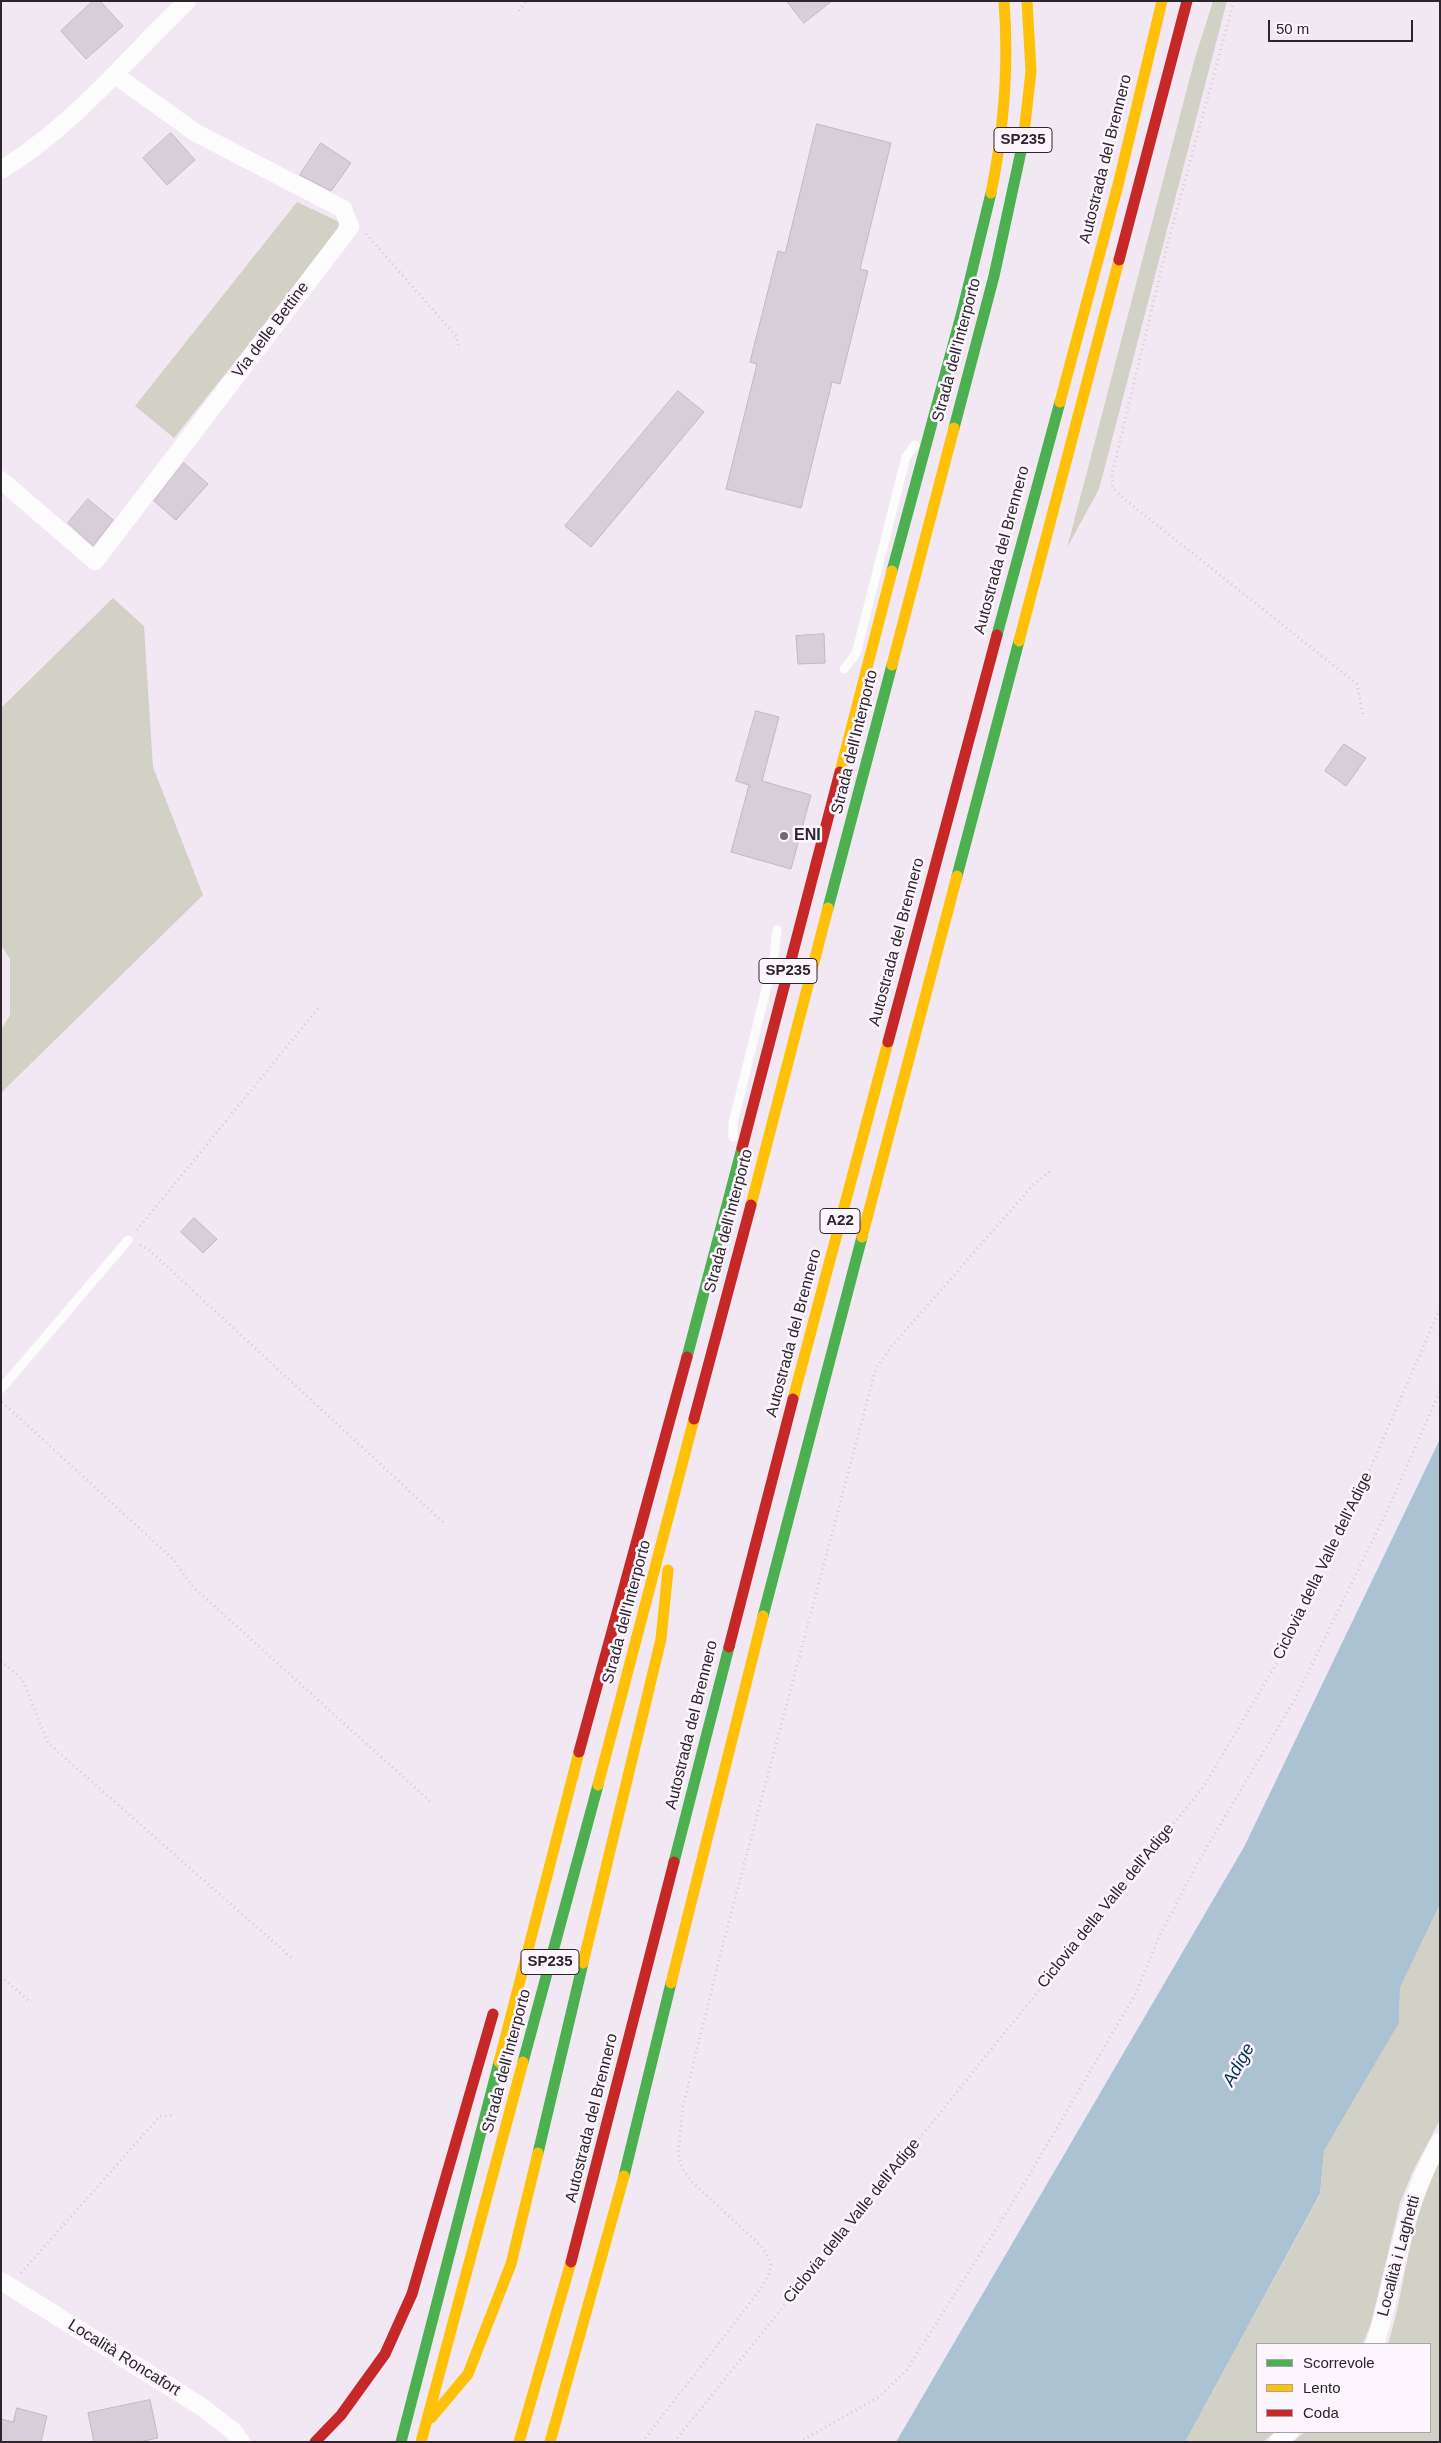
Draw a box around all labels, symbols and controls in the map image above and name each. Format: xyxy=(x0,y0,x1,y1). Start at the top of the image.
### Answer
scale bar xyxy=(1271,10,1416,42)
text: 50 m xyxy=(1276,20,1309,37)
street label: Autostrada del Brennero xyxy=(1076,73,1136,245)
road number: SP235 xyxy=(994,128,1052,152)
street label: Strada dell'Interporto xyxy=(929,276,985,424)
street label: Via delle Bettine xyxy=(229,278,313,382)
street label: Autostrada del Brennero xyxy=(970,464,1034,636)
street label: Strada dell'Interporto xyxy=(828,668,882,816)
place label: ENI xyxy=(794,826,821,846)
marker: ENI xyxy=(778,830,790,842)
street label: Autostrada del Brennero xyxy=(865,856,929,1028)
road number: SP235 xyxy=(759,958,817,984)
street label: Strada dell'Interporto xyxy=(701,1147,757,1295)
road number: A22 xyxy=(820,1208,860,1234)
street label: Autostrada del Brennero xyxy=(762,1247,826,1419)
street label: Ciclovia della Valle dell'Adige xyxy=(1269,1469,1377,1663)
street label: Strada dell'Interporto xyxy=(599,1538,655,1686)
street label: Autostrada del Brennero xyxy=(662,1639,722,1811)
street label: Ciclovia della Valle dell'Adige xyxy=(1034,1820,1178,1992)
road number: SP235 xyxy=(521,1950,579,1974)
street label: Strada dell'Interporto xyxy=(479,1987,535,2135)
street label: Autostrada del Brennero xyxy=(562,2032,622,2204)
water label: Adige xyxy=(1218,2040,1260,2090)
street label: Ciclovia della Valle dell'Adige xyxy=(780,2135,924,2307)
street label: Località i Laghetti xyxy=(1374,2193,1424,2319)
street label: Località Roncafort xyxy=(64,2316,184,2400)
legend xyxy=(1256,2343,1431,2433)
text: Scorrevole xyxy=(1303,2354,1375,2371)
text: Lento xyxy=(1303,2379,1341,2396)
text: Coda xyxy=(1303,2404,1339,2421)

